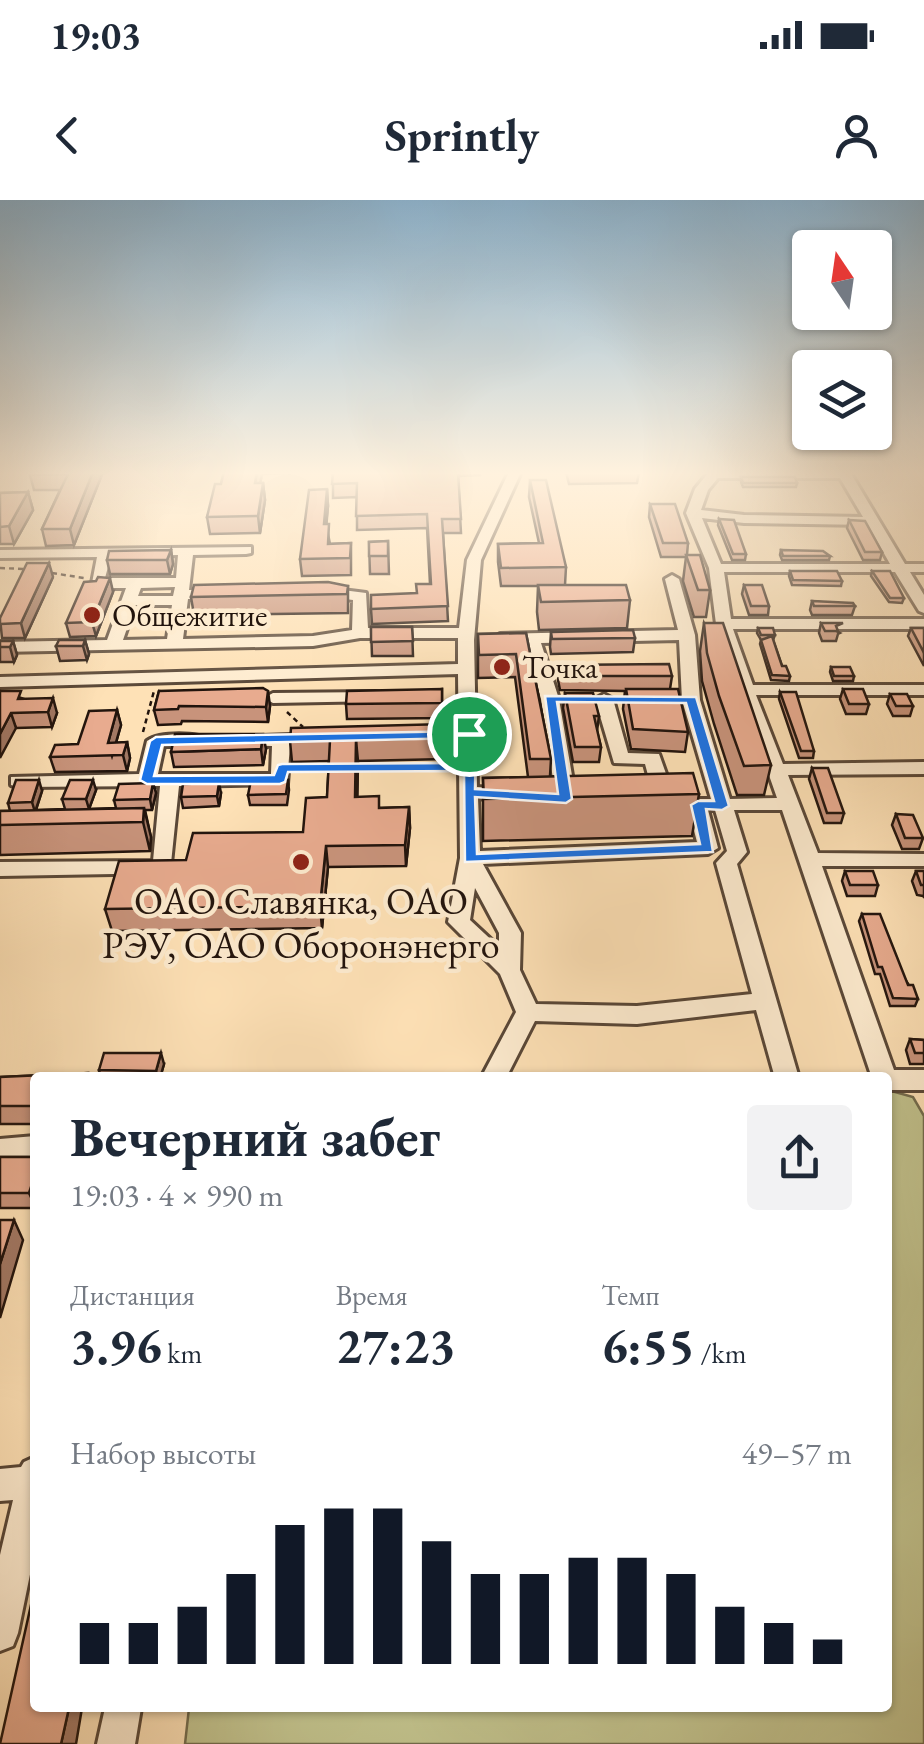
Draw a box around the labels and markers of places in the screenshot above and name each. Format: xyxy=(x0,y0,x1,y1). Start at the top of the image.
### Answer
place label: Общежитие xyxy=(112,594,268,636)
marker: Общежитие xyxy=(81,604,103,626)
place label: Точка xyxy=(522,646,598,688)
marker: Точка xyxy=(491,656,513,678)
pin xyxy=(427,692,512,777)
marker: ОАО Славянка, ОАО РЭУ, ОАО Оборонэнерго xyxy=(290,851,312,873)
place label: ОАО Славянка, ОАО РЭУ, ОАО Оборонэнерго xyxy=(102,876,500,969)

